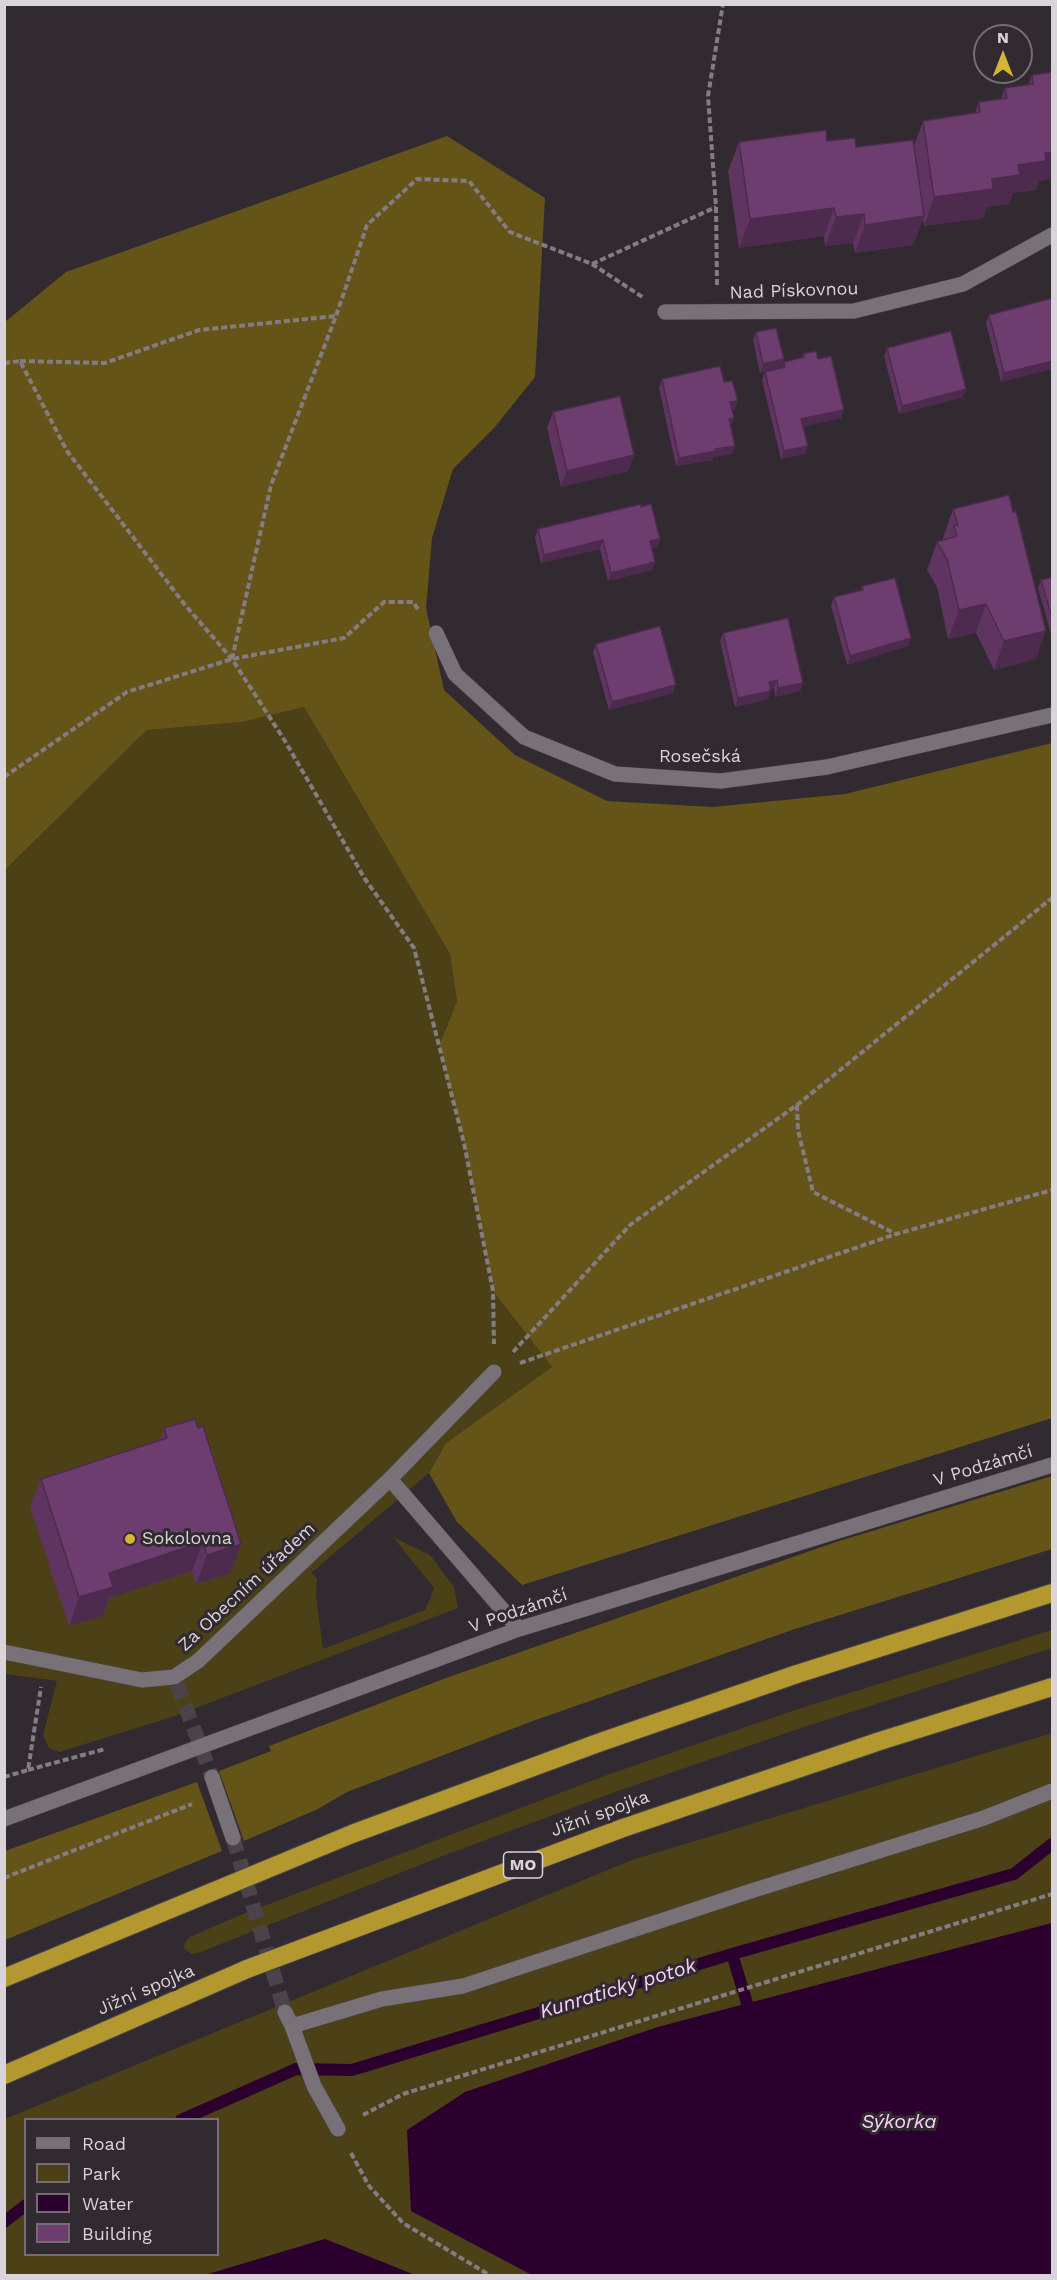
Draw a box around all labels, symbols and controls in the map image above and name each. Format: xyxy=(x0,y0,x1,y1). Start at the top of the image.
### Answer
north arrow xyxy=(973,24,1033,84)
text: N xyxy=(997,28,1009,47)
street label: Nad Pískovnou xyxy=(729,278,859,304)
street label: Rosečská xyxy=(659,746,741,768)
street label: V Podzámčí xyxy=(931,1441,1035,1491)
street label: Za Obecním úřadem xyxy=(174,1518,320,1656)
place label: Sokolovna xyxy=(142,1528,232,1550)
marker: Sokolovna xyxy=(123,1532,137,1546)
street label: V Podzámčí xyxy=(466,1584,570,1638)
street label: Jižní spojka xyxy=(548,1786,652,1842)
road number: MO xyxy=(504,1852,542,1878)
water label: Kunratický potok xyxy=(537,1954,699,2024)
street label: Jižní spojka xyxy=(94,1960,198,2020)
water label: Sýkorka xyxy=(861,2110,937,2134)
legend xyxy=(24,2118,219,2256)
text: Road xyxy=(82,2133,126,2154)
text: Park xyxy=(82,2163,121,2184)
text: Water xyxy=(82,2193,134,2214)
text: Building xyxy=(82,2223,152,2244)

